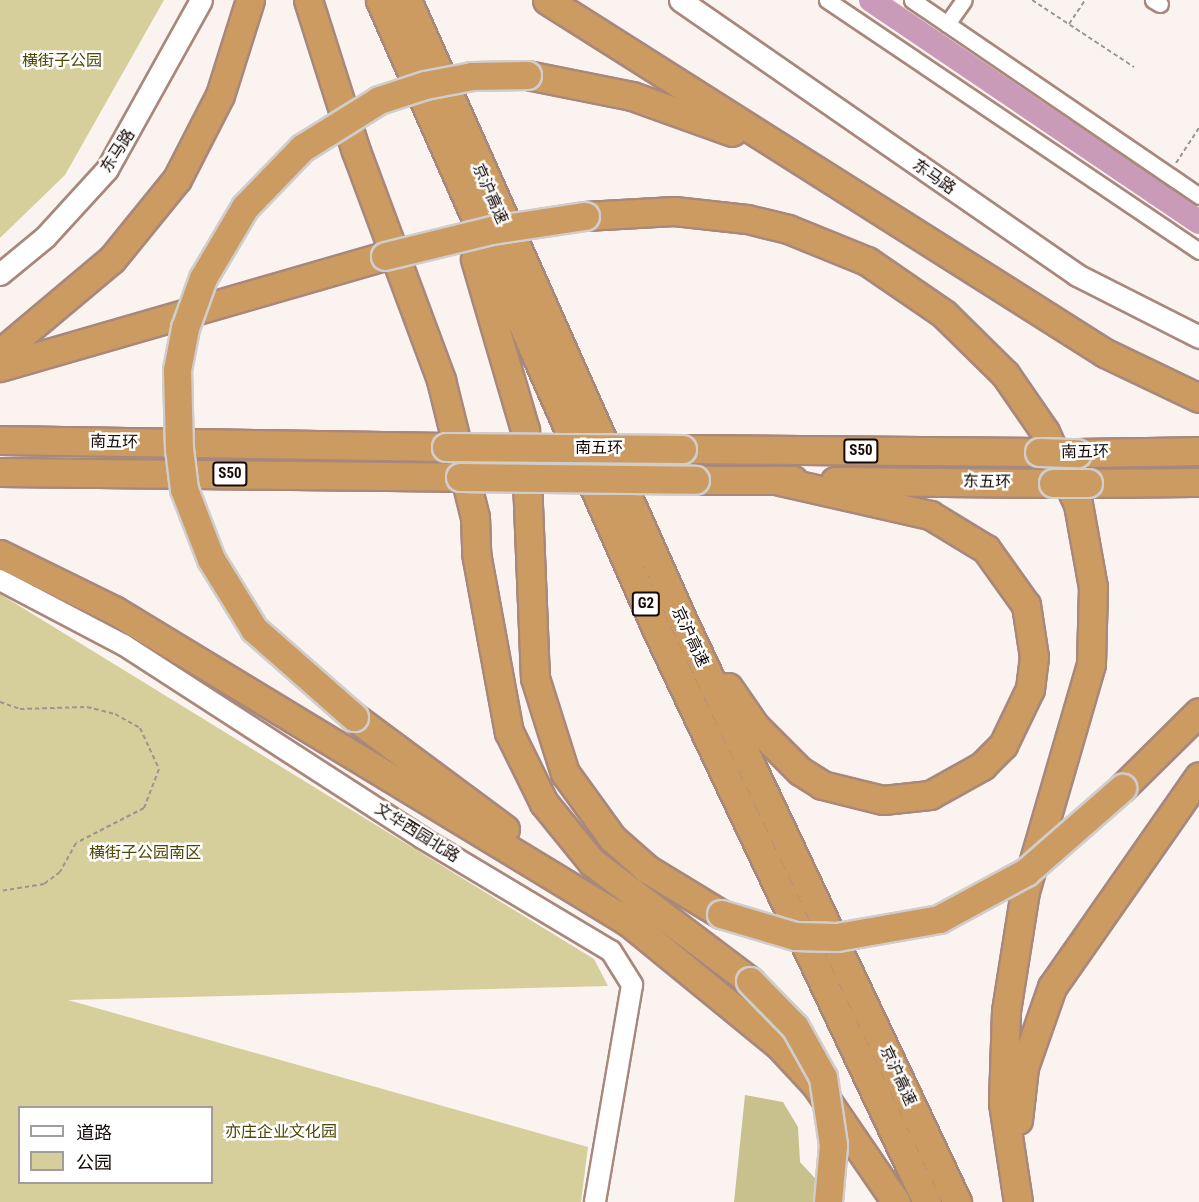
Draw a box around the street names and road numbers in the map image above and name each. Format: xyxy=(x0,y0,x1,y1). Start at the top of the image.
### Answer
street label: 东马路 xyxy=(97,126,139,176)
street label: 东马路 xyxy=(909,155,959,199)
street label: 京沪高速 xyxy=(468,161,512,227)
street label: 南五环 xyxy=(90,432,138,452)
street label: 南五环 xyxy=(575,438,623,458)
road number: S50 xyxy=(843,439,879,463)
street label: 南五环 xyxy=(1061,442,1109,462)
road number: S50 xyxy=(212,462,248,486)
street label: 东五环 xyxy=(963,472,1011,492)
road number: G2 xyxy=(631,592,661,616)
street label: 京沪高速 xyxy=(668,604,712,670)
street label: 文华西园北路 xyxy=(371,799,463,867)
street label: 京沪高速 xyxy=(876,1043,920,1109)

